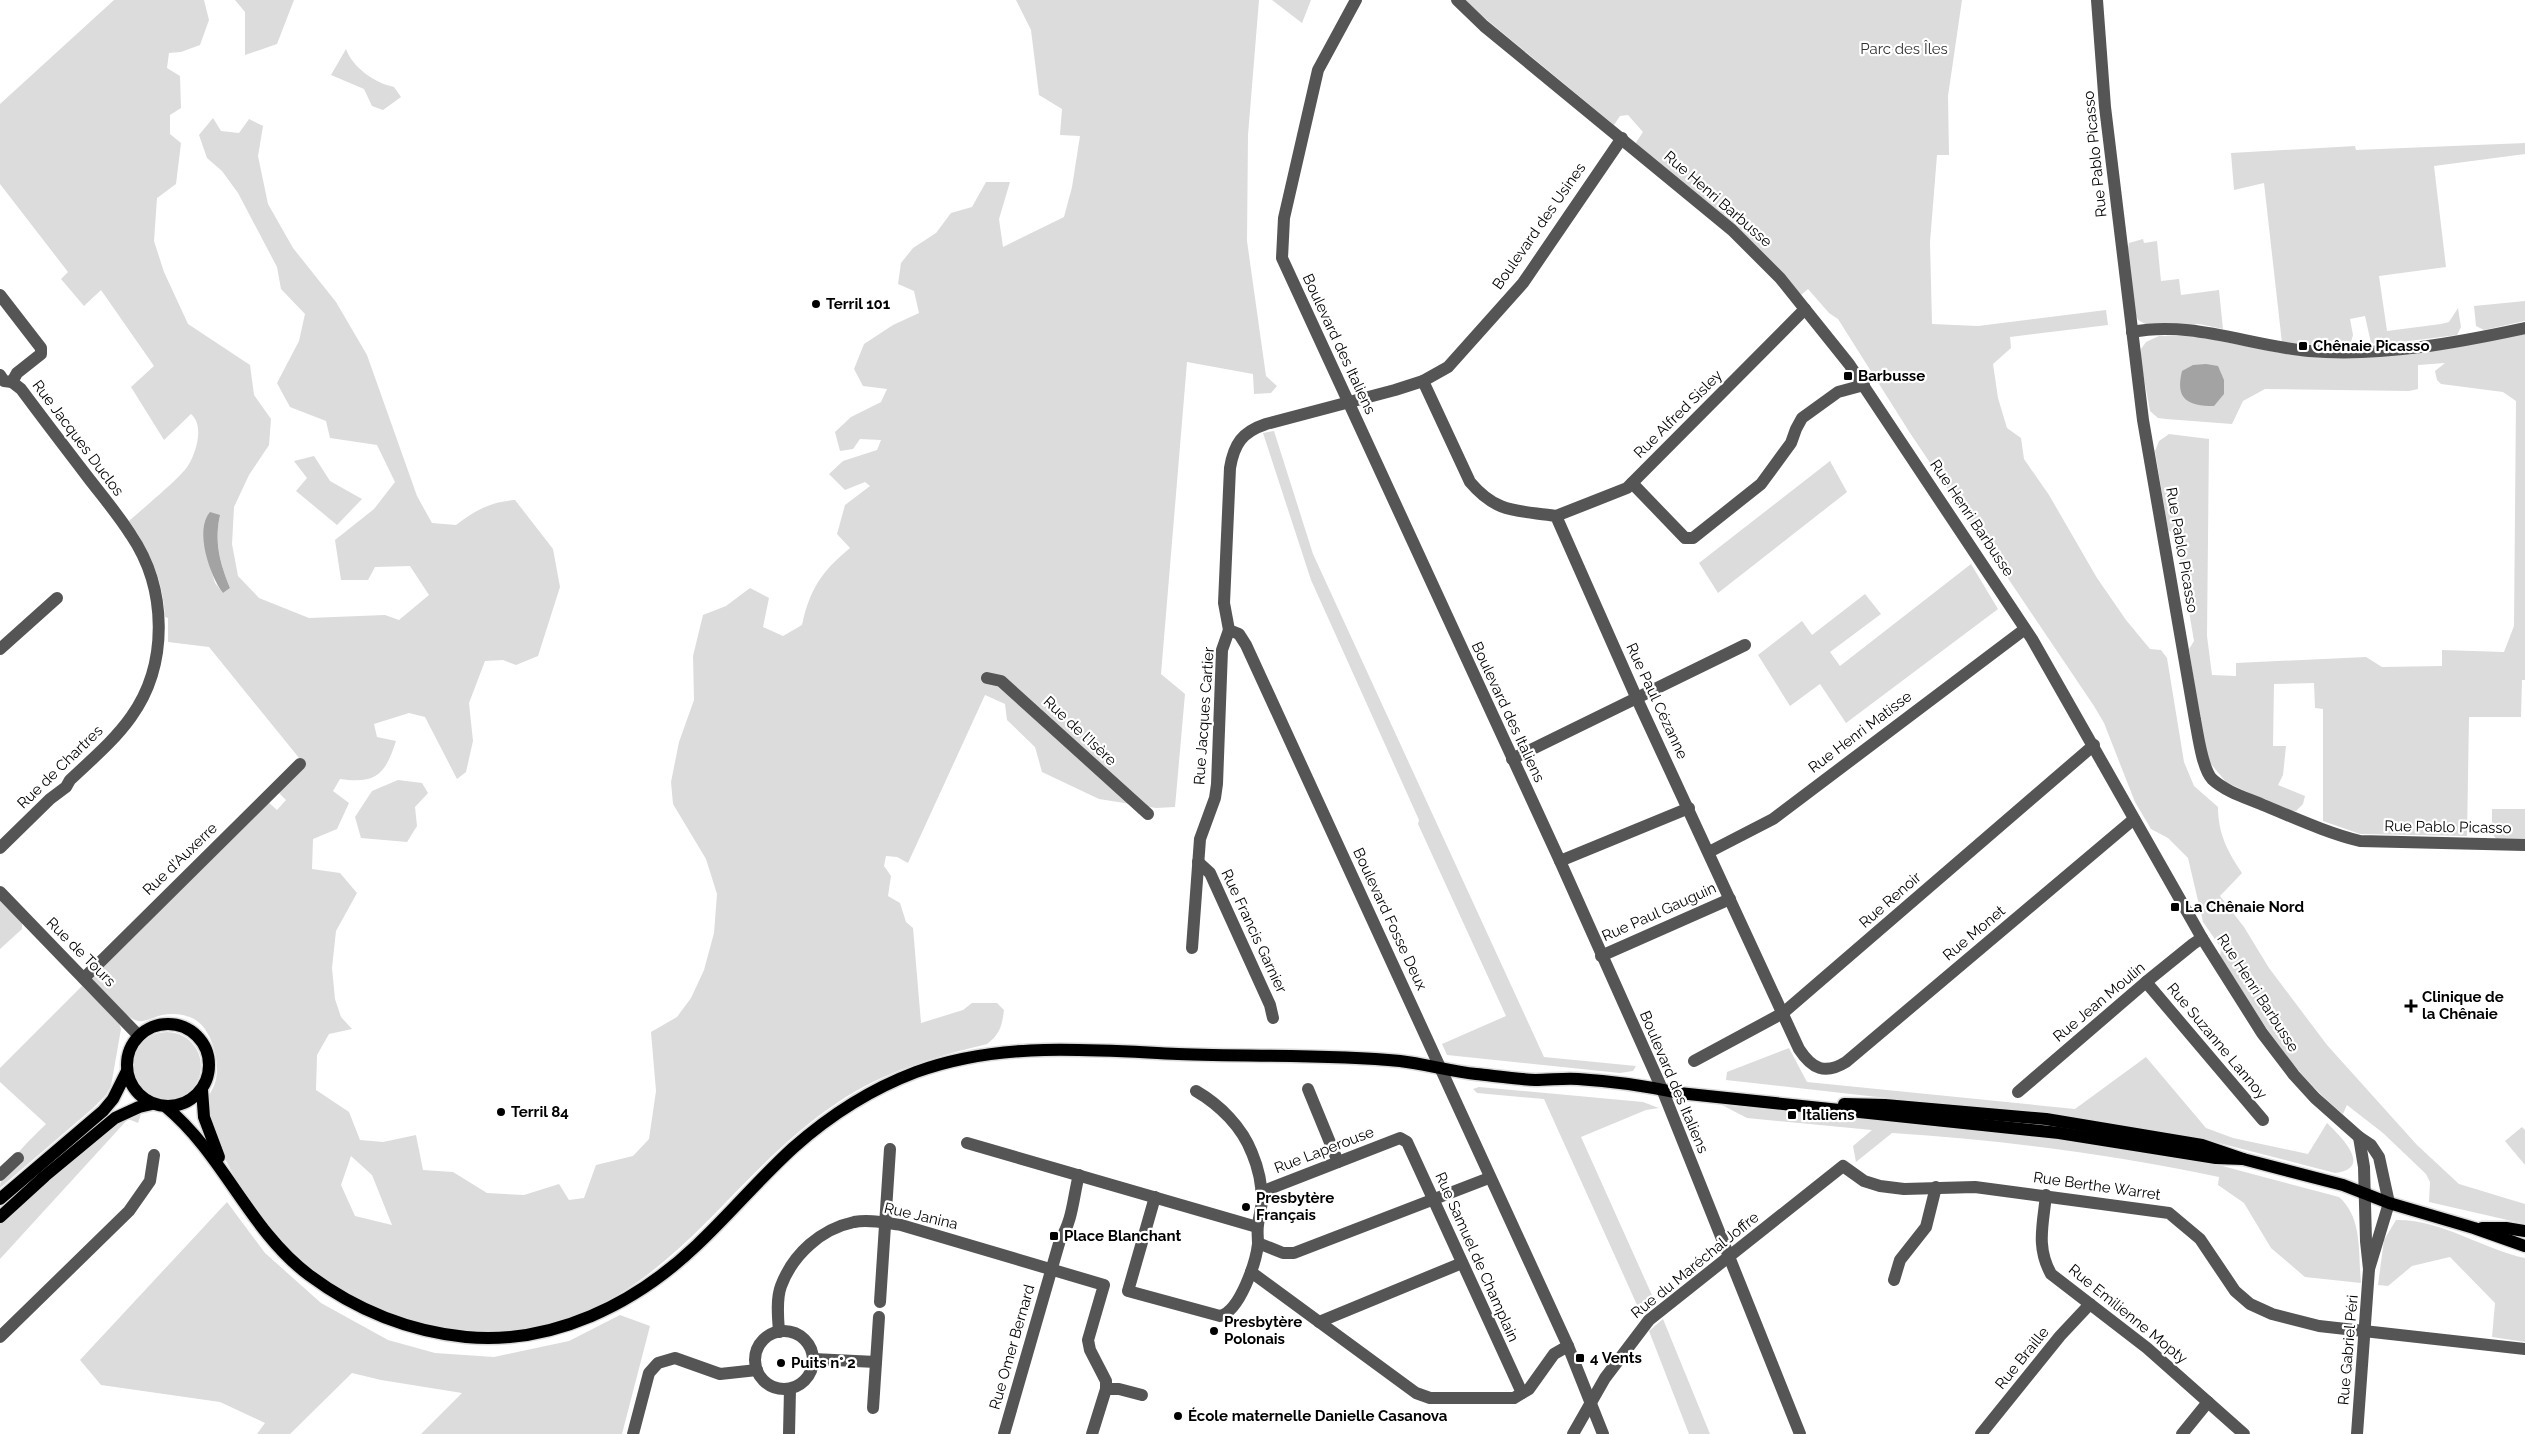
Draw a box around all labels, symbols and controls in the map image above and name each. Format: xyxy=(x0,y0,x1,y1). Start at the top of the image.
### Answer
park label: Parc des Îles xyxy=(1860,40,1948,58)
street label: Rue Pablo Picasso xyxy=(2079,90,2111,218)
street label: Rue Henri Barbusse xyxy=(1660,147,1776,251)
street label: Boulevard des Usines xyxy=(1489,159,1589,293)
street label: Boulevard des Italiens xyxy=(1299,271,1379,417)
place label: Terril 101 xyxy=(826,295,891,313)
marker: Terril 101 xyxy=(810,298,822,310)
place label: Chênaie Picasso xyxy=(2313,337,2430,355)
marker: Chênaie Picasso xyxy=(2297,340,2309,352)
street label: Rue Alfred Sisley xyxy=(1630,366,1726,462)
place label: Barbusse xyxy=(1858,367,1925,385)
marker: Barbusse xyxy=(1842,370,1854,382)
street label: Rue Jacques Duclos xyxy=(29,377,127,499)
street label: Rue Henri Barbusse xyxy=(1926,456,2018,580)
street label: Rue Pablo Picasso xyxy=(2162,486,2202,614)
street label: Boulevard des Italiens xyxy=(1468,639,1548,785)
street label: Rue Paul Cézanne xyxy=(1622,640,1692,762)
street label: Rue Jacques Cartier xyxy=(1190,646,1218,786)
street label: Rue Henri Matisse xyxy=(1805,687,1915,777)
street label: Rue de l'Isère xyxy=(1040,693,1120,770)
street label: Rue de Chartres xyxy=(14,722,106,812)
street label: Rue Pablo Picasso xyxy=(2384,817,2512,837)
street label: Rue d'Auxerre xyxy=(139,819,221,899)
street label: Boulevard Fosse Deux xyxy=(1349,845,1431,993)
street label: Rue Francis Garnier xyxy=(1217,866,1291,996)
street label: Rue Renoir xyxy=(1855,868,1925,932)
street label: Rue Paul Gauguin xyxy=(1599,879,1719,945)
place label: La Chênaie Nord xyxy=(2185,898,2305,916)
marker: La Chênaie Nord xyxy=(2169,901,2181,913)
street label: Rue Monet xyxy=(1939,902,2009,964)
street label: Rue de Tours xyxy=(43,914,119,990)
street label: Rue Henri Barbusse xyxy=(2213,931,2303,1055)
street label: Rue Jean Moulin xyxy=(2049,958,2149,1046)
street label: Rue Suzanne Lannoy xyxy=(2163,979,2271,1103)
place label: Clinique de la Chênaie xyxy=(2422,988,2504,1023)
marker: Clinique de la Chênaie xyxy=(2404,999,2418,1013)
street label: Boulevard des Italiens xyxy=(1636,1008,1712,1156)
place label: Terril 84 xyxy=(511,1103,569,1121)
marker: Terril 84 xyxy=(495,1106,507,1118)
place label: Italiens xyxy=(1802,1106,1855,1124)
marker: Italiens xyxy=(1786,1109,1798,1121)
street label: Rue Laperouse xyxy=(1272,1123,1376,1177)
street label: Rue Berthe Warret xyxy=(2032,1168,2162,1204)
street label: Rue Samuel de Champlain xyxy=(1431,1169,1523,1345)
place label: Presbytère Français xyxy=(1256,1189,1334,1224)
street label: Rue Janina xyxy=(882,1199,960,1233)
marker: Presbytère Français xyxy=(1240,1201,1252,1213)
street label: Rue du Maréchal Joffre xyxy=(1628,1208,1763,1322)
place label: Place Blanchant xyxy=(1064,1227,1181,1245)
marker: Place Blanchant xyxy=(1048,1230,1060,1242)
street label: Rue Emilienne Mopty xyxy=(2065,1260,2191,1368)
street label: Rue Omer Bernard xyxy=(986,1282,1038,1412)
street label: Rue Gabriel Péri xyxy=(2334,1294,2362,1406)
place label: Presbytère Polonais xyxy=(1224,1313,1302,1348)
street label: Rue Braille xyxy=(1991,1323,2053,1393)
marker: Presbytère Polonais xyxy=(1208,1325,1220,1337)
place label: 4 Vents xyxy=(1590,1349,1642,1367)
marker: 4 Vents xyxy=(1574,1352,1586,1364)
place label: Puits n° 2 xyxy=(791,1354,856,1372)
marker: Puits n° 2 xyxy=(775,1357,787,1369)
place label: École maternelle Danielle Casanova xyxy=(1188,1407,1448,1425)
marker: École maternelle Danielle Casanova xyxy=(1172,1410,1184,1422)

